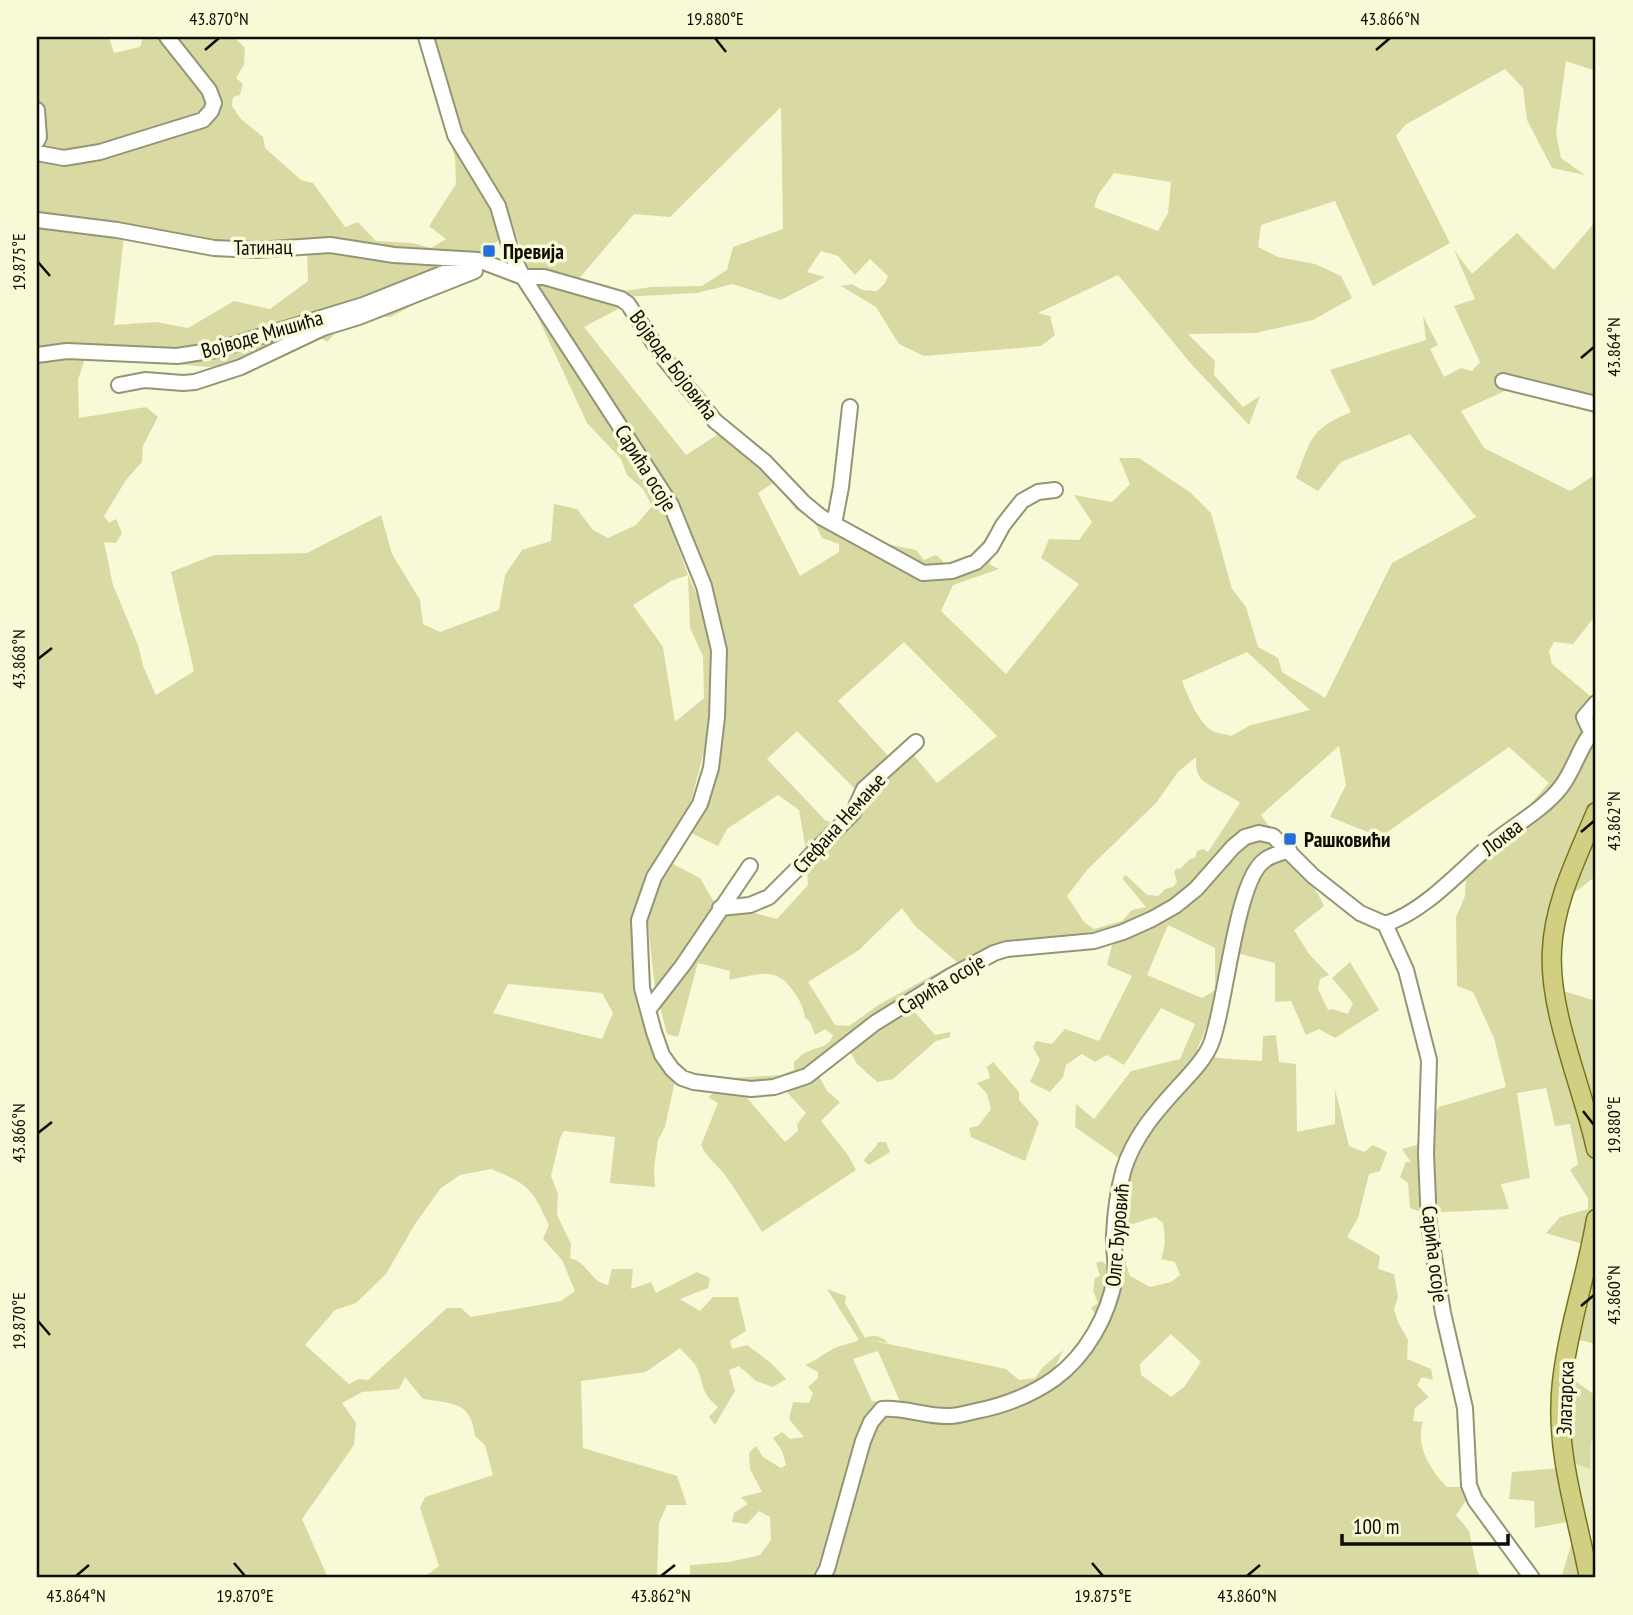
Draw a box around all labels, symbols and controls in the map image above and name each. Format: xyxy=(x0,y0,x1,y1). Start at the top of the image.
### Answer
text: 43.870°N xyxy=(189,7,249,30)
text: 19.880°E xyxy=(686,7,744,30)
text: 43.866°N xyxy=(1360,7,1420,30)
text: 19.875°E xyxy=(7,233,30,291)
street label: Татинац xyxy=(233,233,293,261)
place label: Превија xyxy=(503,238,564,265)
marker: Превија xyxy=(481,243,497,259)
street label: Војводе Мишића xyxy=(198,304,326,364)
street label: Војводе Бојовића xyxy=(624,305,724,425)
text: 43.864°N xyxy=(1602,317,1625,377)
street label: Сарића осоје xyxy=(609,420,683,516)
text: 43.868°N xyxy=(7,629,30,689)
street label: Стефана Немање xyxy=(787,767,891,879)
text: 43.862°N xyxy=(1602,791,1625,851)
street label: Локва xyxy=(1475,813,1528,862)
place label: Рашковићи xyxy=(1304,826,1391,853)
marker: Рашковићи xyxy=(1282,831,1298,847)
street label: Сарића осоје xyxy=(892,947,990,1021)
text: 19.880°E xyxy=(1602,1096,1625,1154)
text: 43.866°N xyxy=(7,1103,30,1163)
street label: Олге Ђуровић xyxy=(1099,1182,1135,1288)
street label: Сарића осоје xyxy=(1416,1204,1454,1304)
text: 43.860°N xyxy=(1602,1265,1625,1325)
text: 19.870°E xyxy=(7,1292,30,1350)
street label: Златарска xyxy=(1550,1360,1580,1436)
scale bar xyxy=(1342,1503,1509,1547)
text: 100 m xyxy=(1353,1513,1399,1540)
text: 43.864°N xyxy=(46,1584,106,1607)
text: 19.870°E xyxy=(216,1584,274,1607)
text: 43.862°N xyxy=(631,1584,691,1607)
text: 19.875°E xyxy=(1074,1584,1132,1607)
text: 43.860°N xyxy=(1217,1584,1277,1607)

